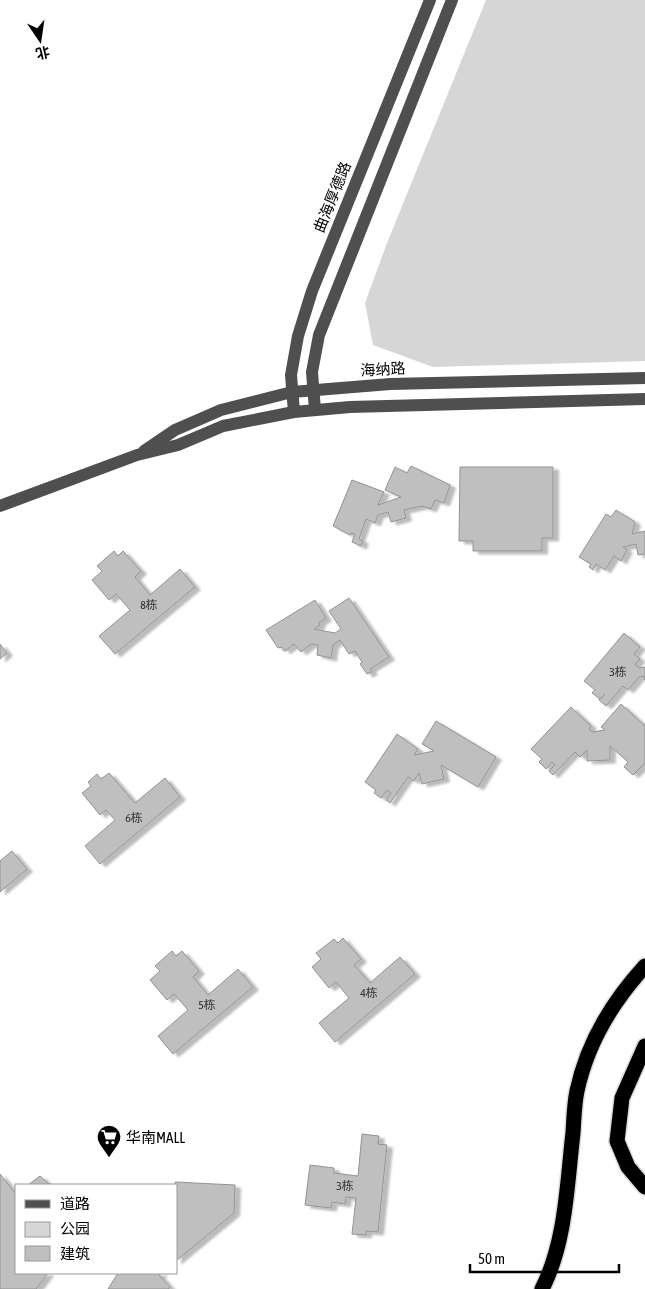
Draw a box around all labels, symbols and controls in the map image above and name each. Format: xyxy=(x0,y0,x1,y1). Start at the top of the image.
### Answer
north arrow xyxy=(15,15,65,65)
text: 北 xyxy=(34,43,52,62)
street label: 曲海厚德路 xyxy=(310,159,354,235)
street label: 海纳路 xyxy=(360,359,406,379)
house number: 8栋 xyxy=(140,598,158,612)
house number: 3栋 xyxy=(609,665,627,679)
house number: 6栋 xyxy=(125,811,143,825)
house number: 4栋 xyxy=(360,986,378,1000)
house number: 5栋 xyxy=(198,998,216,1012)
supermarket icon: 华南MALL xyxy=(96,1124,122,1158)
place label: 华南MALL xyxy=(126,1129,185,1146)
house number: 3栋 xyxy=(336,1179,354,1193)
legend xyxy=(15,1184,178,1274)
text: 道路 xyxy=(60,1195,90,1212)
text: 公园 xyxy=(60,1220,90,1237)
scale bar xyxy=(470,1242,619,1274)
text: 建筑 xyxy=(60,1245,90,1262)
text: 50 m xyxy=(478,1250,505,1267)

